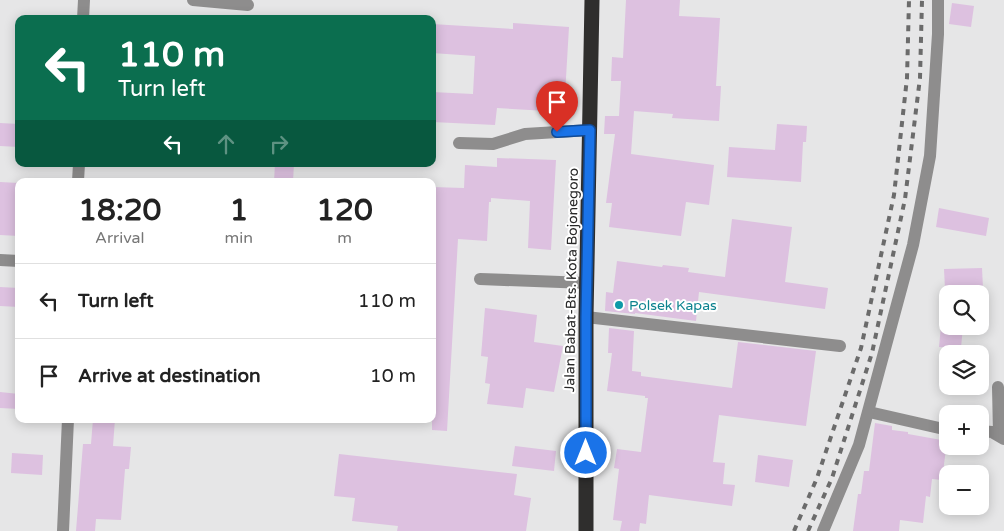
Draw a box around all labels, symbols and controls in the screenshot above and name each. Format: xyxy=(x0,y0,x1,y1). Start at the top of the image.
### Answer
text: 110 m xyxy=(118,34,225,76)
icon: left xyxy=(35,35,100,100)
text: Turn left xyxy=(118,76,206,102)
pin xyxy=(536,81,578,132)
icon: arrive xyxy=(543,88,571,116)
icon: left xyxy=(159,130,187,158)
icon: ahead xyxy=(212,130,240,158)
icon: right xyxy=(265,130,293,158)
street label: Jalan Babat-Bts. Kota Bojonegoro xyxy=(561,168,582,392)
text: 18:20 xyxy=(78,192,161,229)
text: 1 xyxy=(229,192,248,229)
text: 120 xyxy=(316,192,373,229)
text: Arrival xyxy=(95,228,145,248)
text: min xyxy=(225,228,253,248)
text: m xyxy=(337,228,352,248)
map controls xyxy=(939,285,989,515)
button: search xyxy=(939,285,989,335)
icon: left xyxy=(35,287,63,315)
text: Turn left xyxy=(78,290,154,312)
text: 110 m xyxy=(358,290,416,312)
place label: Polsek Kapas xyxy=(629,297,717,314)
marker: Polsek Kapas xyxy=(613,299,625,311)
button: layers xyxy=(939,345,989,395)
icon: arrive xyxy=(35,362,63,390)
text: Arrive at destination xyxy=(78,365,261,387)
text: 10 m xyxy=(370,365,416,387)
button: + xyxy=(939,405,989,455)
position arrow xyxy=(559,426,611,478)
button: − xyxy=(939,465,989,515)

